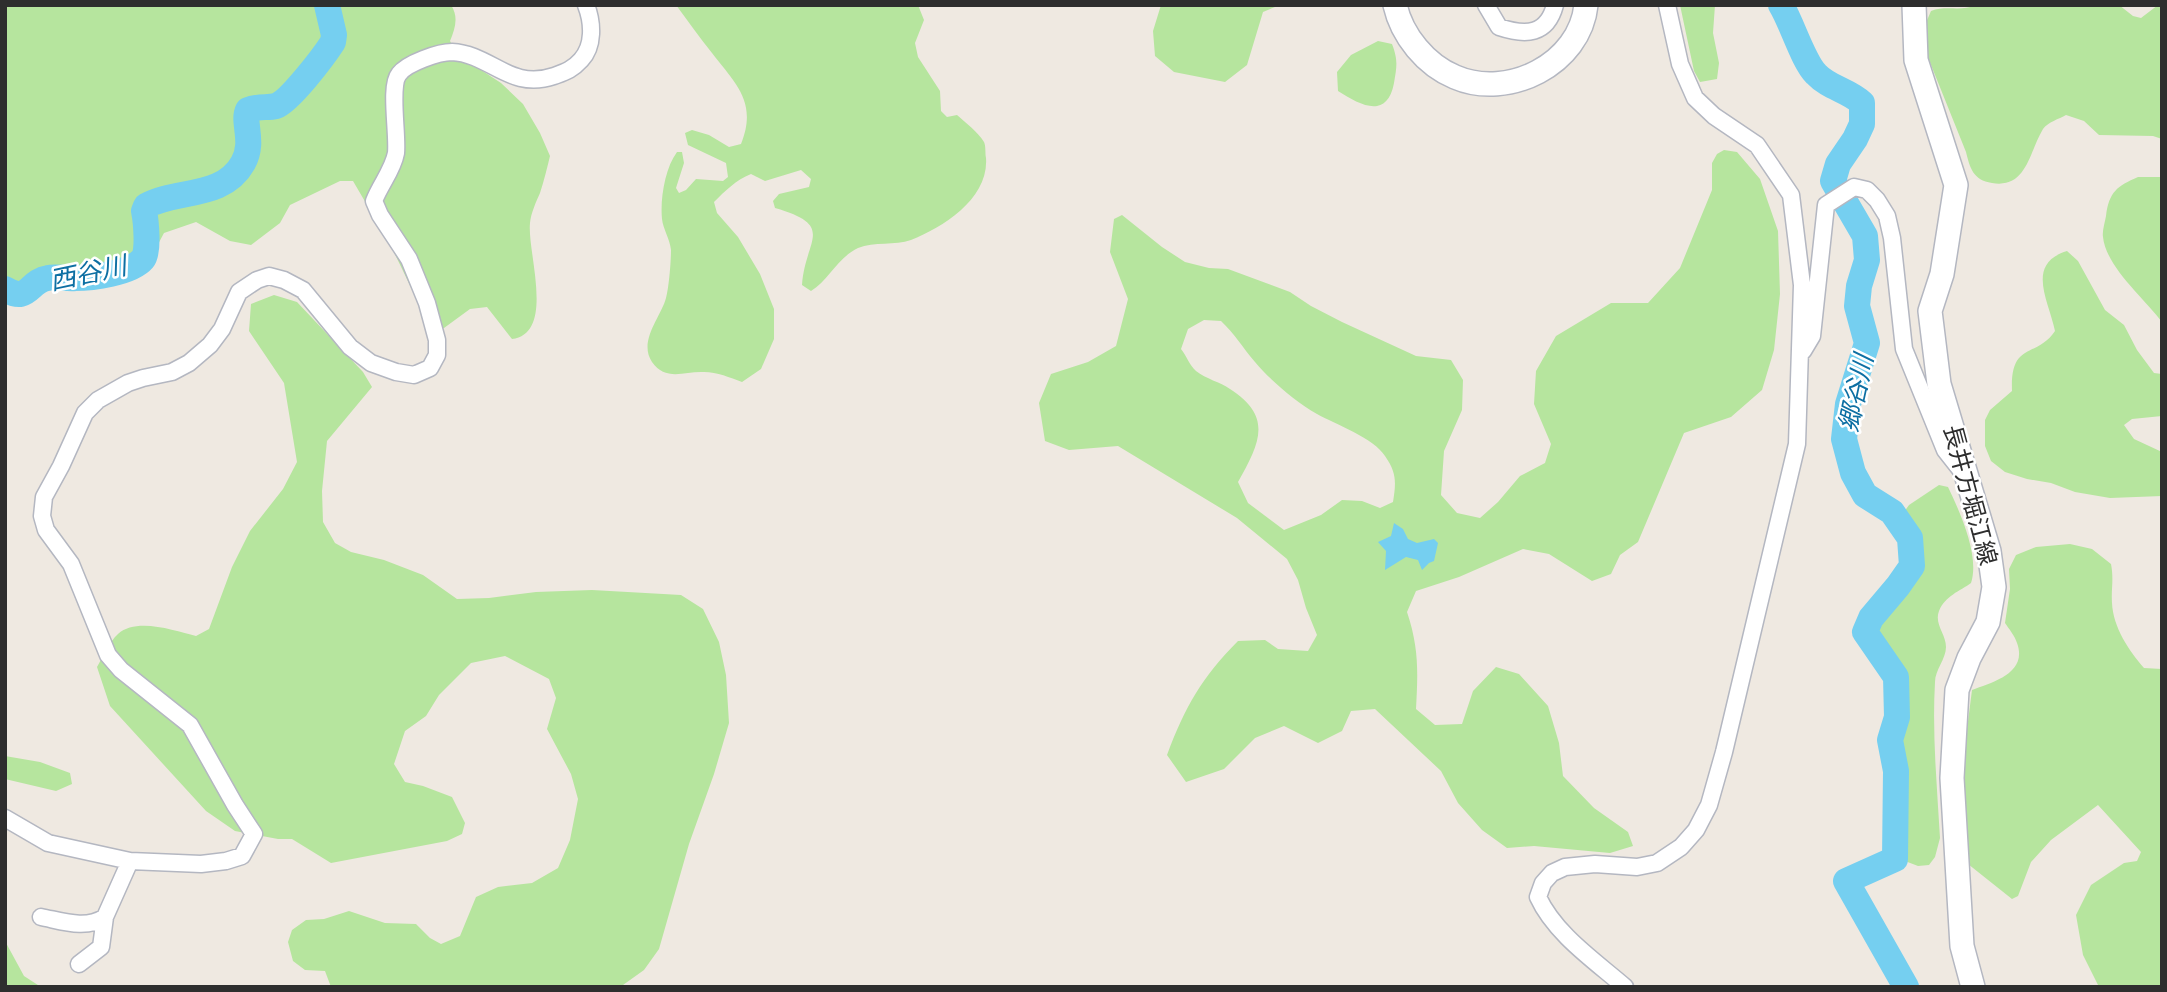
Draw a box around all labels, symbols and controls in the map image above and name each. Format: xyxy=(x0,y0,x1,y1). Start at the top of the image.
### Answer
water label: 西谷川 xyxy=(47,252,132,295)
water label: 郷谷川 xyxy=(1835,349,1878,434)
street label: 長井方堀江線 xyxy=(1939,422,2001,568)

